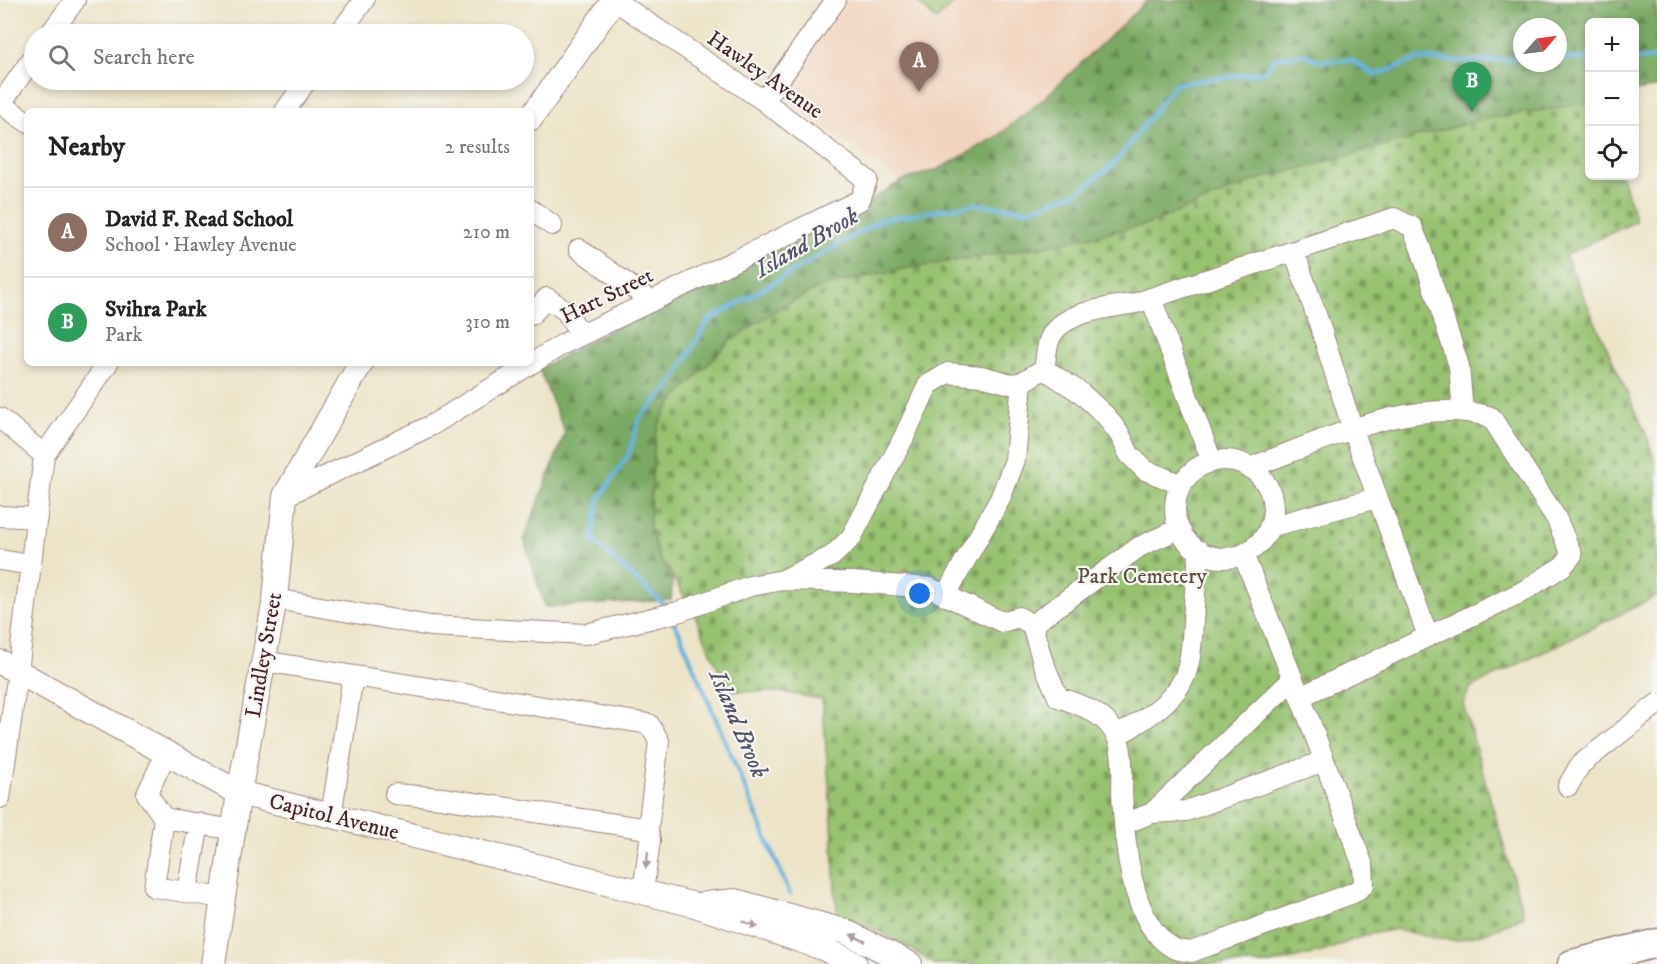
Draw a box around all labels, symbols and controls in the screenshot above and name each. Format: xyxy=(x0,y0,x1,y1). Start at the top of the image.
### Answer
north arrow xyxy=(1513,18,1567,72)
map controls xyxy=(1585,18,1639,180)
button: + xyxy=(1585,18,1639,72)
search box xyxy=(24,24,534,90)
street label: Hawley Avenue xyxy=(702,25,828,125)
icon: search xyxy=(45,41,78,74)
pin: A xyxy=(900,42,938,92)
text: Search here xyxy=(93,44,195,71)
pin: B xyxy=(1452,63,1492,112)
button: − xyxy=(1585,72,1639,126)
button: locate xyxy=(1585,126,1639,180)
text: Nearby xyxy=(48,131,125,164)
text: 2 results xyxy=(445,135,510,160)
water label: Island Brook xyxy=(748,201,864,286)
text: David F. Read School xyxy=(105,206,293,233)
text: A xyxy=(61,220,74,245)
text: 210 m xyxy=(463,220,510,245)
text: School · Hawley Avenue xyxy=(105,233,297,258)
street label: Hart Street xyxy=(556,262,658,330)
text: Svihra Park xyxy=(105,296,207,323)
text: B xyxy=(61,310,74,335)
text: 310 m xyxy=(465,310,510,335)
text: Park xyxy=(105,323,142,348)
park label: Park Cemetery xyxy=(1077,563,1208,590)
your location xyxy=(905,579,934,608)
street label: Lindley Street xyxy=(240,590,288,720)
water label: Island Brook xyxy=(701,663,774,783)
street label: Capitol Avenue xyxy=(266,788,402,846)
one-way arrow xyxy=(642,851,651,870)
one-way arrow xyxy=(741,919,759,929)
one-way arrow xyxy=(849,933,866,943)

